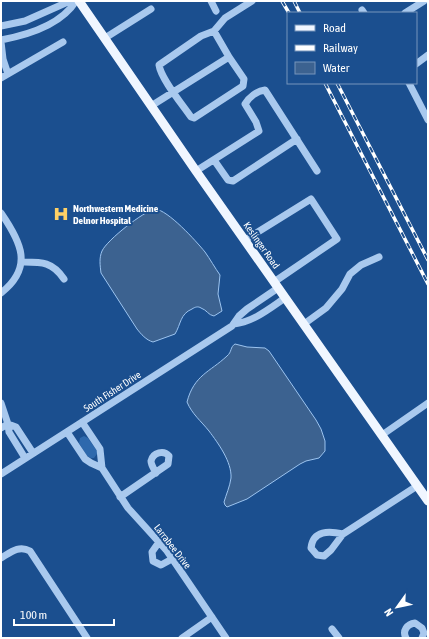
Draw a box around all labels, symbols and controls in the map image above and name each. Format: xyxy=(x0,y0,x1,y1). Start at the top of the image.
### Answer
legend xyxy=(287,12,417,84)
text: Road xyxy=(323,21,346,35)
text: Railway xyxy=(323,41,358,55)
text: Water xyxy=(323,61,350,75)
place label: Northwestern Medicine Delnor Hospital xyxy=(73,203,159,226)
hospital icon: Northwestern Medicine Delnor Hospital xyxy=(52,205,70,223)
street label: Keslinger Road xyxy=(241,220,282,271)
street label: South Fisher Drive xyxy=(82,369,143,414)
street label: Larrabee Drive xyxy=(152,522,194,571)
north arrow xyxy=(377,587,417,627)
scale bar xyxy=(14,601,114,627)
text: N xyxy=(382,606,395,618)
text: 100 m xyxy=(20,608,47,622)

